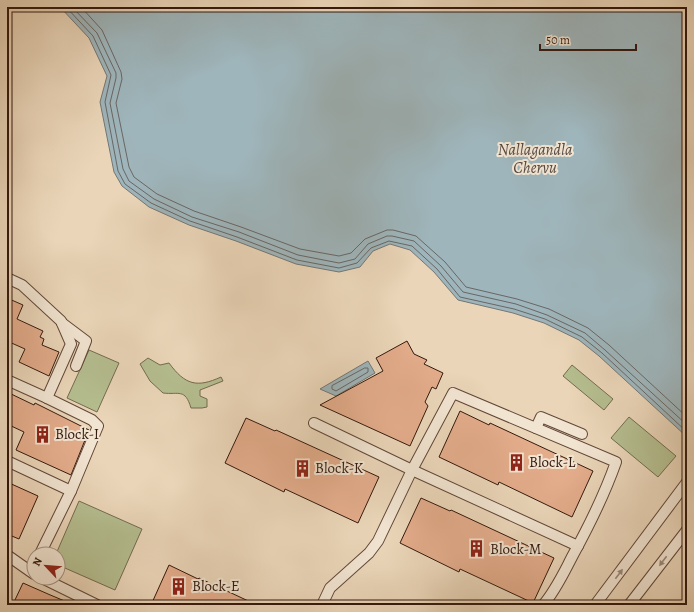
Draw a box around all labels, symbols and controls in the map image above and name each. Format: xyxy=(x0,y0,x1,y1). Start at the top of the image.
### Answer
scale bar xyxy=(540,26,636,52)
text: 50 m xyxy=(546,32,570,48)
water label: Nallagandla Chervu xyxy=(498,139,573,179)
building icon: Block-I xyxy=(32,424,52,444)
place label: Block-I xyxy=(55,424,99,444)
building icon: Block-L xyxy=(506,452,526,472)
place label: Block-L xyxy=(529,452,576,472)
building icon: Block-K xyxy=(292,458,312,478)
place label: Block-K xyxy=(315,458,364,478)
building icon: Block-M xyxy=(467,539,487,559)
place label: Block-M xyxy=(490,539,541,559)
north arrow xyxy=(26,546,66,586)
text: N xyxy=(29,555,46,569)
one-way arrow xyxy=(659,555,668,566)
one-way arrow xyxy=(614,568,623,579)
building icon: Block-E xyxy=(169,576,189,596)
place label: Block-E xyxy=(192,576,240,596)

